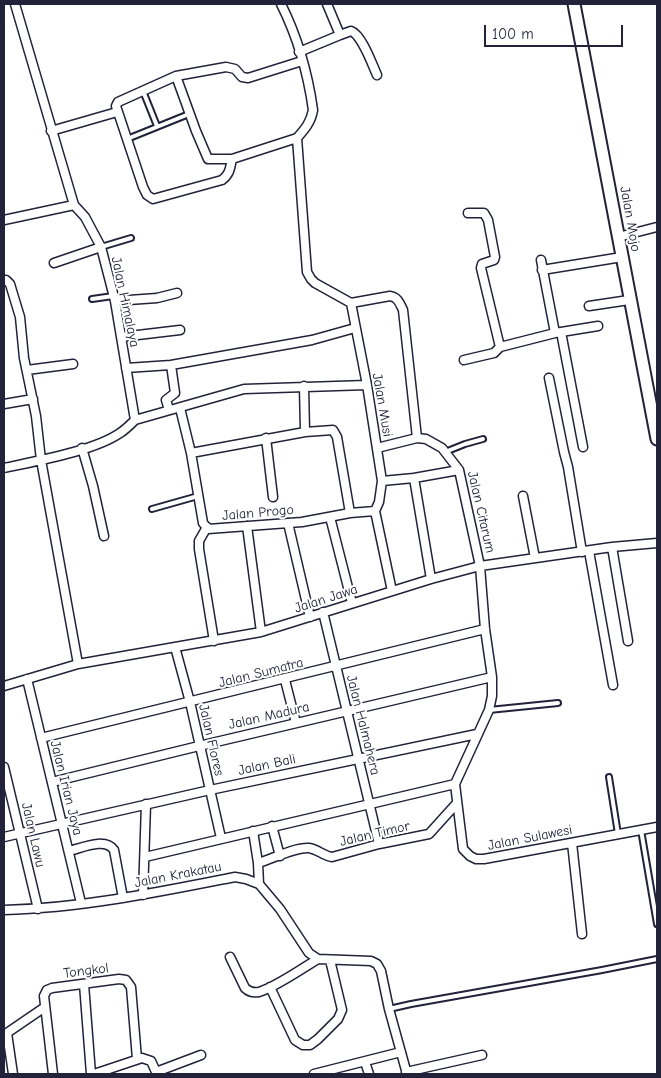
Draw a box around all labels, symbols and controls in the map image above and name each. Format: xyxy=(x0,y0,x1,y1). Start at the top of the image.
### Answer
scale bar xyxy=(486,15,625,47)
text: 100 m xyxy=(492,25,534,43)
street label: Jalan Mojo xyxy=(616,185,644,253)
street label: Jalan Himalaya xyxy=(107,255,143,349)
street label: Jalan Musi xyxy=(368,372,396,438)
street label: Jalan Citarum xyxy=(463,470,499,554)
street label: Jalan Progo xyxy=(222,502,294,524)
street label: Jalan Jawa xyxy=(292,581,360,617)
street label: Jalan Sumatra xyxy=(217,654,305,692)
street label: Jalan Halmahera xyxy=(342,673,384,777)
street label: Jalan Madura xyxy=(227,699,311,733)
street label: Jalan Flores xyxy=(195,703,227,777)
street label: Jalan Irian Jaya xyxy=(46,739,86,837)
street label: Jalan Bali xyxy=(237,751,297,779)
street label: Jalan Lawu xyxy=(17,801,49,869)
street label: Jalan Timor xyxy=(338,818,412,850)
street label: Jalan Sulawesi xyxy=(486,822,574,854)
street label: Jalan Krakatau xyxy=(133,858,223,892)
street label: Tongkol xyxy=(62,960,110,982)

